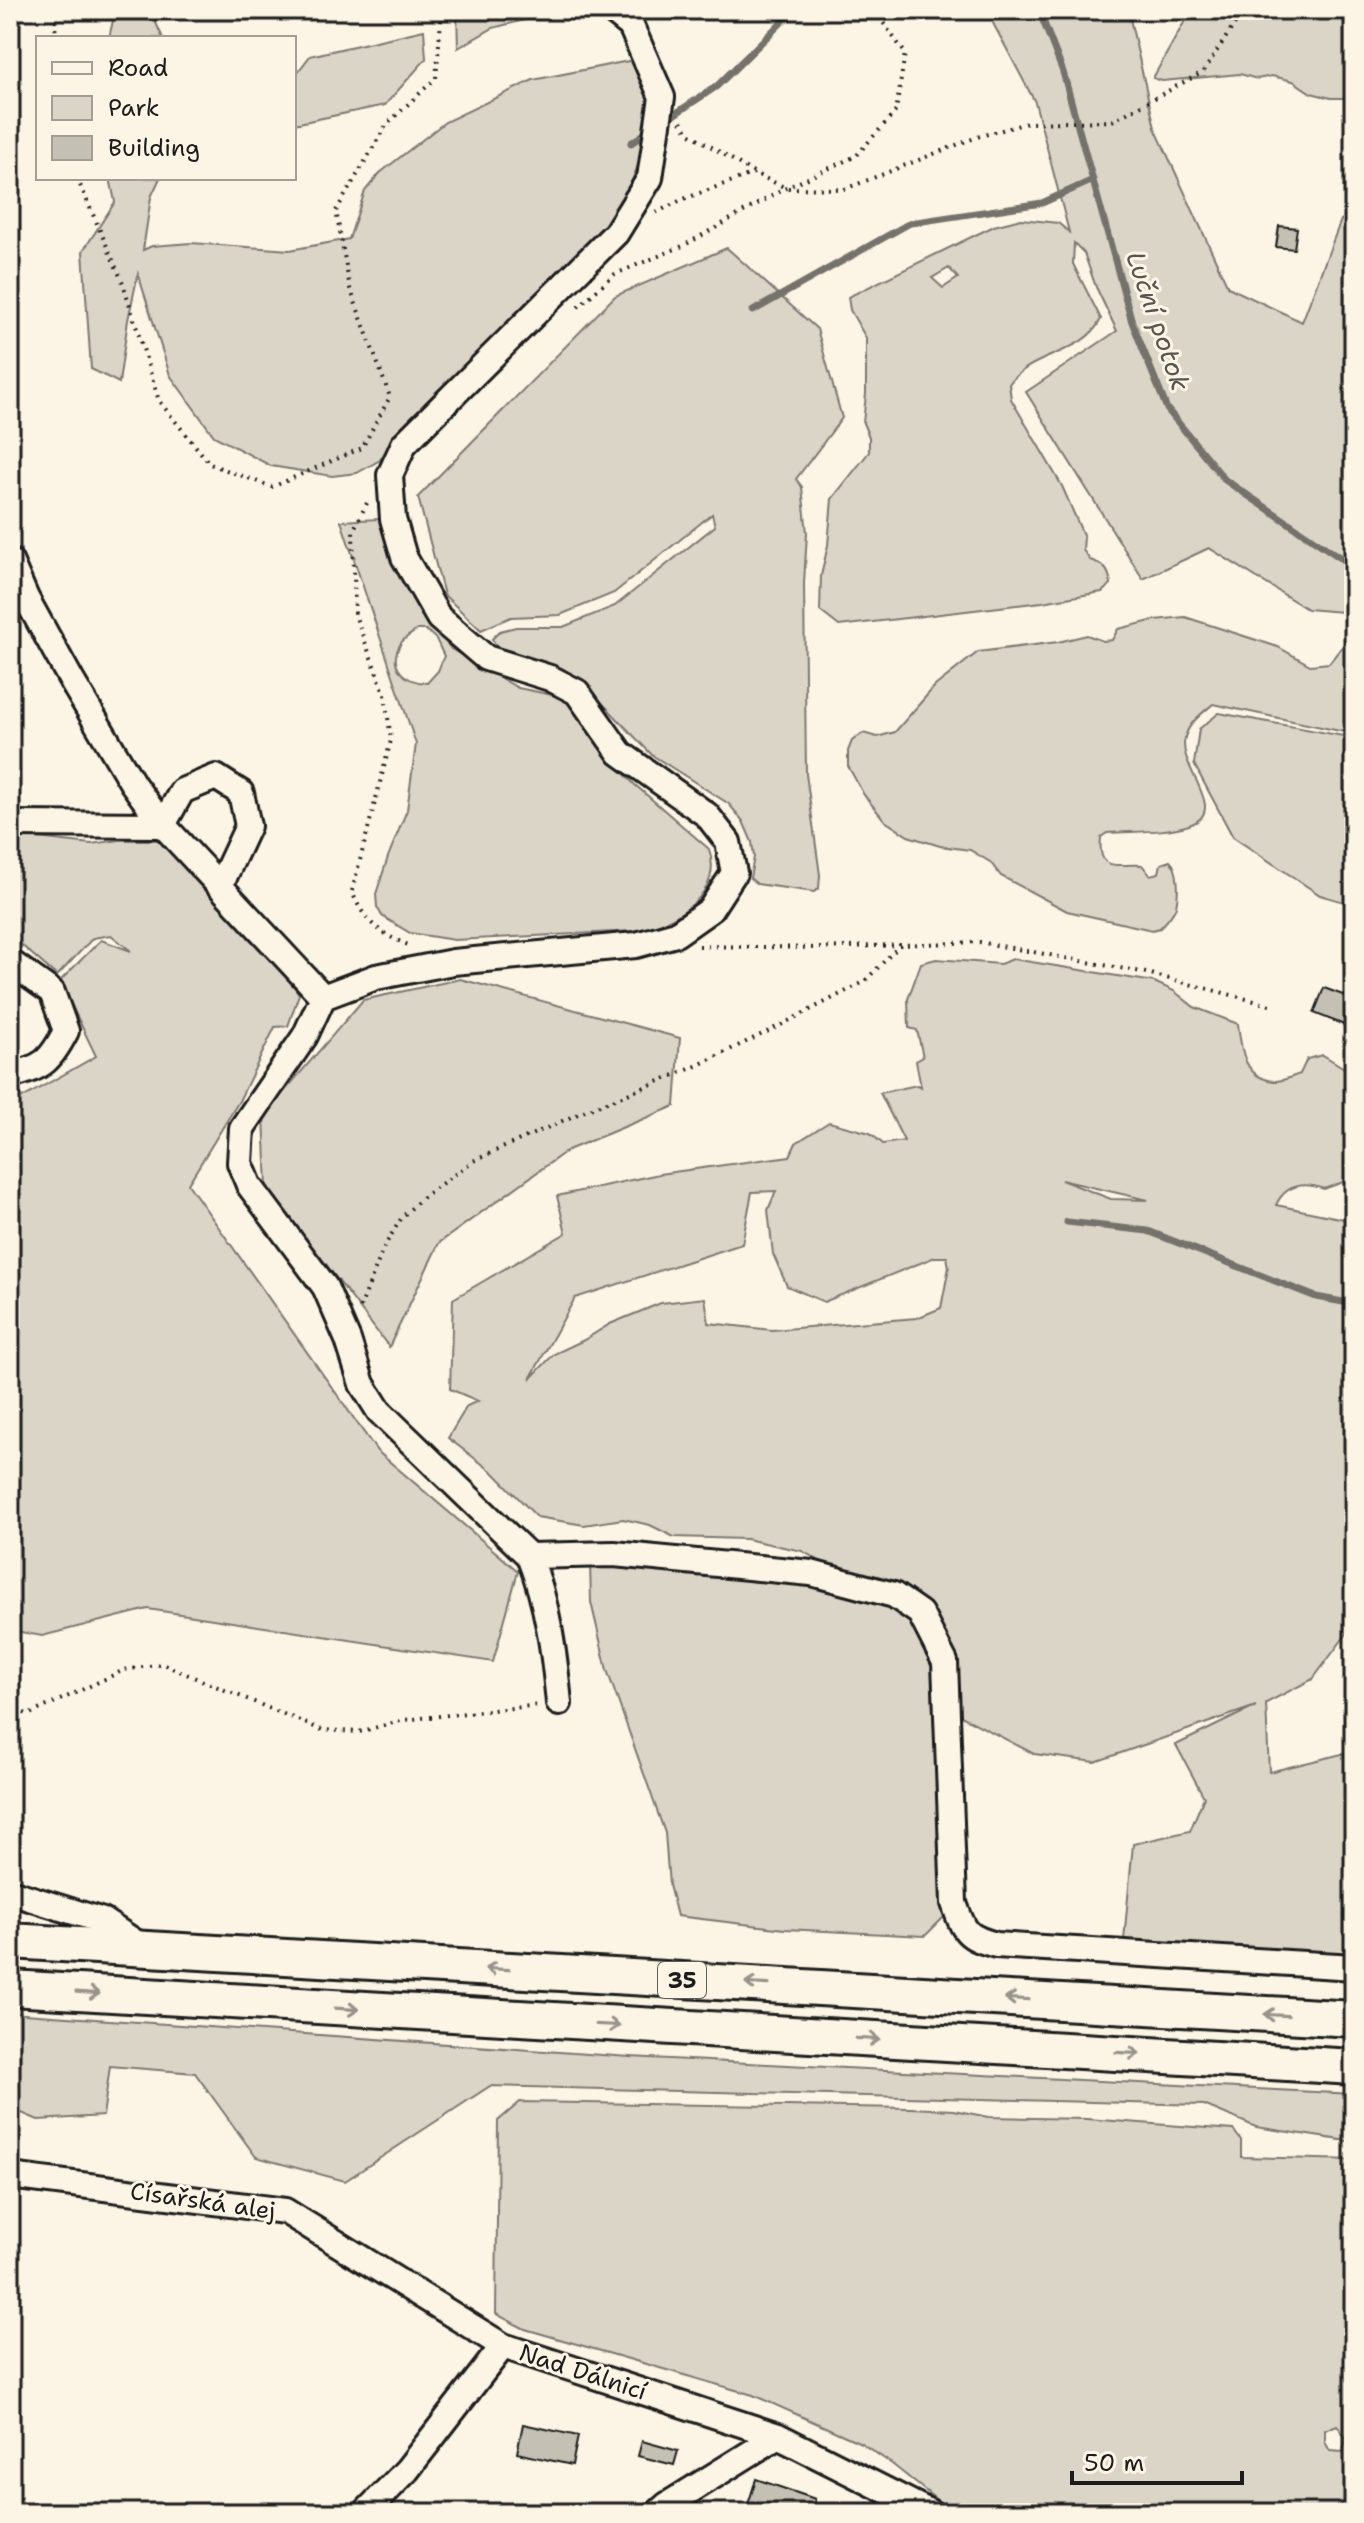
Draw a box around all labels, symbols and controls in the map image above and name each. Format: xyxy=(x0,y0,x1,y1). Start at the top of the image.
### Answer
legend xyxy=(36,36,296,180)
text: Road xyxy=(108,52,168,84)
text: Park xyxy=(108,92,160,124)
text: Building xyxy=(108,132,200,164)
water label: Luční potok xyxy=(1118,246,1199,395)
one-way arrow xyxy=(485,1961,511,1976)
road number: 35 xyxy=(658,1962,706,1998)
one-way arrow xyxy=(744,1976,771,1991)
one-way arrow xyxy=(74,1986,101,2001)
one-way arrow xyxy=(1004,1992,1031,2007)
one-way arrow xyxy=(333,2002,360,2017)
one-way arrow xyxy=(1263,2007,1290,2022)
one-way arrow xyxy=(594,2017,621,2032)
one-way arrow xyxy=(854,2032,881,2047)
one-way arrow xyxy=(1114,2046,1141,2061)
street label: Císařská alej xyxy=(128,2175,278,2227)
street label: Nad Dálnicí xyxy=(515,2336,651,2408)
scale bar xyxy=(1072,2435,1242,2485)
text: 50 m xyxy=(1084,2447,1144,2479)

